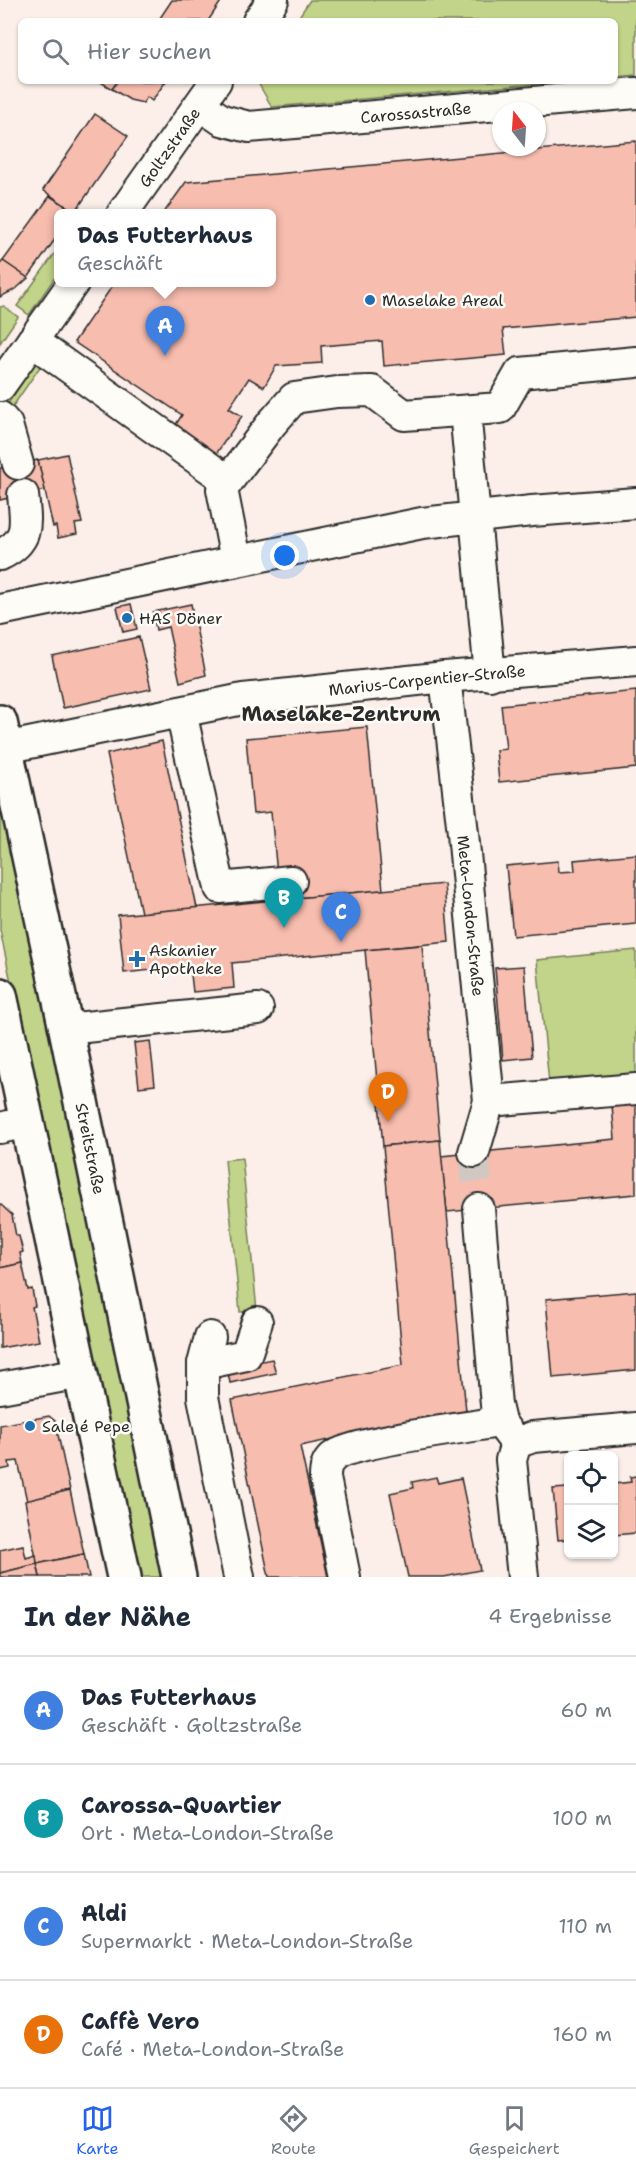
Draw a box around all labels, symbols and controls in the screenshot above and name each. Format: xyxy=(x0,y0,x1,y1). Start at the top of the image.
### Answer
search box xyxy=(18,18,618,84)
icon: search xyxy=(39,35,72,68)
text: Hier suchen xyxy=(87,37,212,66)
street label: Carossastraße xyxy=(360,97,472,128)
north arrow xyxy=(492,102,546,156)
street label: Goltzstraße xyxy=(134,103,205,191)
popup xyxy=(54,209,276,287)
text: Das Futterhaus xyxy=(77,221,253,250)
text: Geschäft xyxy=(77,250,163,276)
place label: Maselake Areal xyxy=(382,290,504,311)
marker: Maselake Areal xyxy=(363,293,377,307)
pin: A xyxy=(146,306,184,356)
your location xyxy=(270,541,299,570)
place label: HAS Döner xyxy=(139,608,222,629)
marker: HAS Döner xyxy=(120,611,134,625)
street label: Marius-Carpentier-Straße xyxy=(327,660,526,700)
district label: Maselake-Zentrum xyxy=(242,701,440,727)
street label: Meta-London-Straße xyxy=(453,834,489,997)
pin: B xyxy=(264,878,304,928)
pin: C xyxy=(322,892,360,942)
place label: Askanier Apotheke xyxy=(149,940,222,979)
marker: Askanier Apotheke xyxy=(130,952,144,966)
pin: D xyxy=(368,1072,408,1122)
street label: Streitstraße xyxy=(71,1101,110,1196)
place label: Sale é Pepe xyxy=(42,1416,130,1437)
marker: Sale é Pepe xyxy=(23,1419,37,1433)
map controls xyxy=(564,1451,618,1559)
button: locate xyxy=(564,1451,618,1505)
button: layers xyxy=(564,1505,618,1559)
text: In der Nähe xyxy=(24,1599,191,1634)
text: 4 Ergebnisse xyxy=(488,1603,612,1629)
text: Das Futterhaus xyxy=(81,1683,257,1712)
text: A xyxy=(36,1697,51,1723)
text: 60 m xyxy=(560,1697,612,1723)
text: Geschäft · Goltzstraße xyxy=(81,1712,302,1738)
text: Carossa-Quartier xyxy=(81,1791,282,1820)
text: B xyxy=(37,1805,50,1831)
text: 100 m xyxy=(552,1805,612,1831)
text: Ort · Meta-London-Straße xyxy=(81,1820,334,1846)
text: Aldi xyxy=(81,1899,127,1928)
text: C xyxy=(37,1913,50,1939)
text: 110 m xyxy=(558,1913,612,1939)
text: Supermarkt · Meta-London-Straße xyxy=(81,1928,413,1954)
text: Caffè Vero xyxy=(81,2007,200,2036)
text: D xyxy=(36,2021,51,2047)
text: 160 m xyxy=(553,2021,612,2047)
text: Café · Meta-London-Straße xyxy=(81,2036,344,2062)
tab: Karte xyxy=(76,2102,119,2159)
tab: Route xyxy=(271,2102,316,2159)
tab: Gespeichert xyxy=(469,2102,560,2159)

